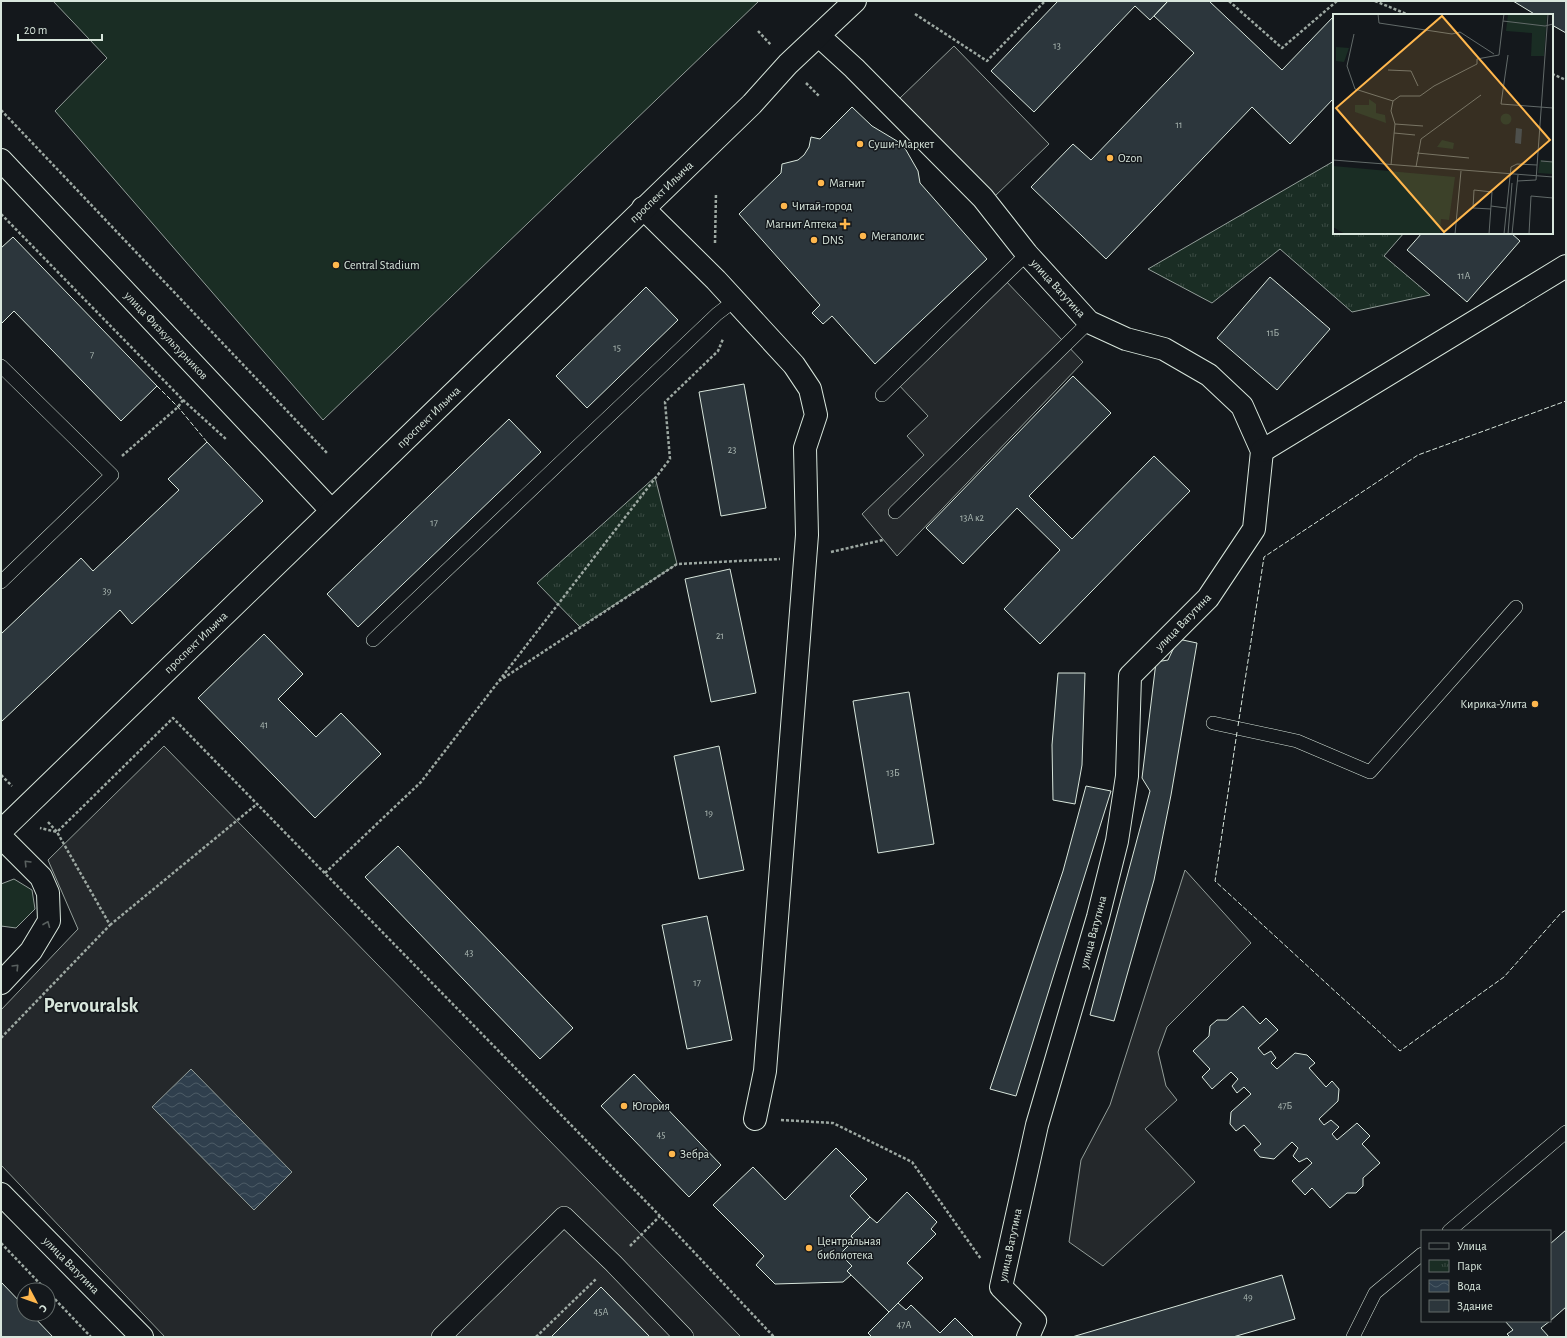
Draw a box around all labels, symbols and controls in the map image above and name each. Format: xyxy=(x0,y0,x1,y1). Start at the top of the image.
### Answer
inset map xyxy=(1333,14,1553,234)
scale bar xyxy=(18,16,102,42)
text: 20 m xyxy=(24,24,47,36)
house number: 13 xyxy=(1053,41,1061,51)
house number: 11 xyxy=(1176,120,1182,130)
place label: Суши-Маркет xyxy=(868,138,935,151)
marker: Суши-Маркет xyxy=(855,139,865,149)
place label: Ozon xyxy=(1118,152,1142,164)
marker: Ozon xyxy=(1105,153,1115,163)
street label: проспект Ильича xyxy=(627,158,696,225)
place label: Магнит xyxy=(829,177,866,189)
marker: Магнит xyxy=(816,178,826,188)
place label: Читай-город xyxy=(792,200,852,212)
marker: Читай-город xyxy=(779,201,789,211)
place label: Магнит Аптека xyxy=(765,218,838,230)
marker: Магнит Аптека xyxy=(840,219,850,229)
place label: Мегаполис xyxy=(871,230,924,242)
marker: Мегаполис xyxy=(858,231,868,241)
place label: DNS xyxy=(822,234,844,246)
marker: DNS xyxy=(809,235,819,245)
street label: улица Ватутина xyxy=(1027,256,1088,320)
place label: Central Stadium xyxy=(344,259,420,271)
marker: Central Stadium xyxy=(331,260,341,270)
house number: 11А xyxy=(1458,271,1470,281)
street label: улица Физкультурников xyxy=(121,288,211,382)
house number: 11Б xyxy=(1267,328,1280,338)
house number: 15 xyxy=(613,343,621,353)
house number: 7 xyxy=(90,350,94,360)
street label: проспект Ильича xyxy=(395,384,463,450)
house number: 23 xyxy=(728,445,736,455)
house number: 13А к2 xyxy=(960,513,985,523)
house number: 17 xyxy=(430,518,438,528)
house number: 39 xyxy=(103,586,112,596)
street label: улица Ватутина xyxy=(1152,591,1214,654)
street label: проспект Ильича xyxy=(162,609,230,676)
house number: 21 xyxy=(716,631,724,641)
place label: Кирика-Улита xyxy=(1460,698,1528,710)
marker: Кирика-Улита xyxy=(1530,699,1540,709)
house number: 41 xyxy=(260,720,268,730)
house number: 13Б xyxy=(886,768,900,778)
house number: 19 xyxy=(705,808,713,818)
one-way arrow xyxy=(24,860,32,868)
street label: улица Ватутина xyxy=(1077,894,1110,971)
one-way arrow xyxy=(42,920,50,927)
house number: 43 xyxy=(465,948,473,958)
one-way arrow xyxy=(11,964,19,972)
house number: 17 xyxy=(693,978,701,988)
district label: Pervouralsk xyxy=(43,996,139,1016)
place label: Югория xyxy=(632,1100,670,1112)
marker: Югория xyxy=(619,1101,629,1111)
house number: 47Б xyxy=(1278,1101,1293,1111)
house number: 45 xyxy=(657,1130,666,1140)
place label: Зебра xyxy=(680,1148,710,1160)
marker: Зебра xyxy=(667,1149,677,1159)
street label: улица Ватутина xyxy=(996,1207,1025,1284)
legend xyxy=(1421,1230,1551,1322)
street label: улица Ватутина xyxy=(39,1234,102,1296)
place label: Центральная библиотека xyxy=(817,1235,881,1261)
text: Улица xyxy=(1457,1240,1487,1252)
marker: Центральная библиотека xyxy=(804,1243,814,1253)
text: Парк xyxy=(1457,1260,1482,1272)
text: Вода xyxy=(1457,1280,1481,1292)
north arrow xyxy=(16,1282,56,1322)
house number: 49 xyxy=(1243,1292,1253,1302)
text: Здание xyxy=(1457,1300,1493,1312)
text: С xyxy=(37,1302,49,1314)
house number: 45А xyxy=(594,1307,609,1317)
house number: 47А xyxy=(897,1320,912,1330)

